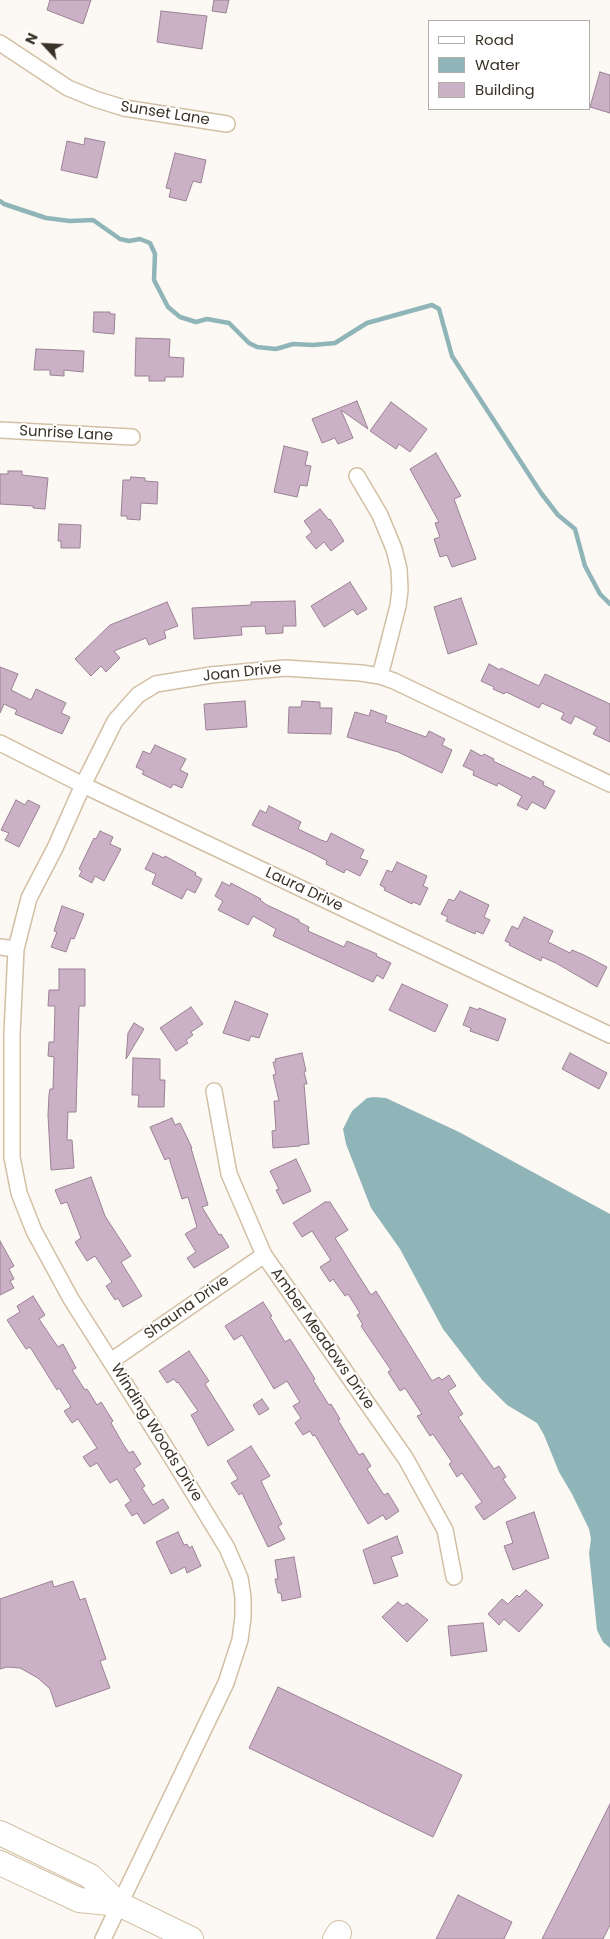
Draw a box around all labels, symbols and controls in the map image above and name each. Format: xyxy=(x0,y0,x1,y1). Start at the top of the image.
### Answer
north arrow xyxy=(20,20,70,70)
legend xyxy=(428,20,590,110)
text: Road xyxy=(475,29,514,50)
text: N xyxy=(20,30,43,48)
text: Water xyxy=(475,54,520,75)
text: Building xyxy=(475,79,535,100)
street label: Sunset Lane xyxy=(119,98,211,130)
street label: Sunrise Lane xyxy=(19,423,113,445)
street label: Joan Drive xyxy=(202,660,282,686)
street label: Laura Drive xyxy=(262,864,346,916)
street label: Amber Meadows Drive xyxy=(266,1265,378,1413)
street label: Shauna Drive xyxy=(141,1272,233,1344)
street label: Winding Woods Drive xyxy=(106,1361,206,1505)

